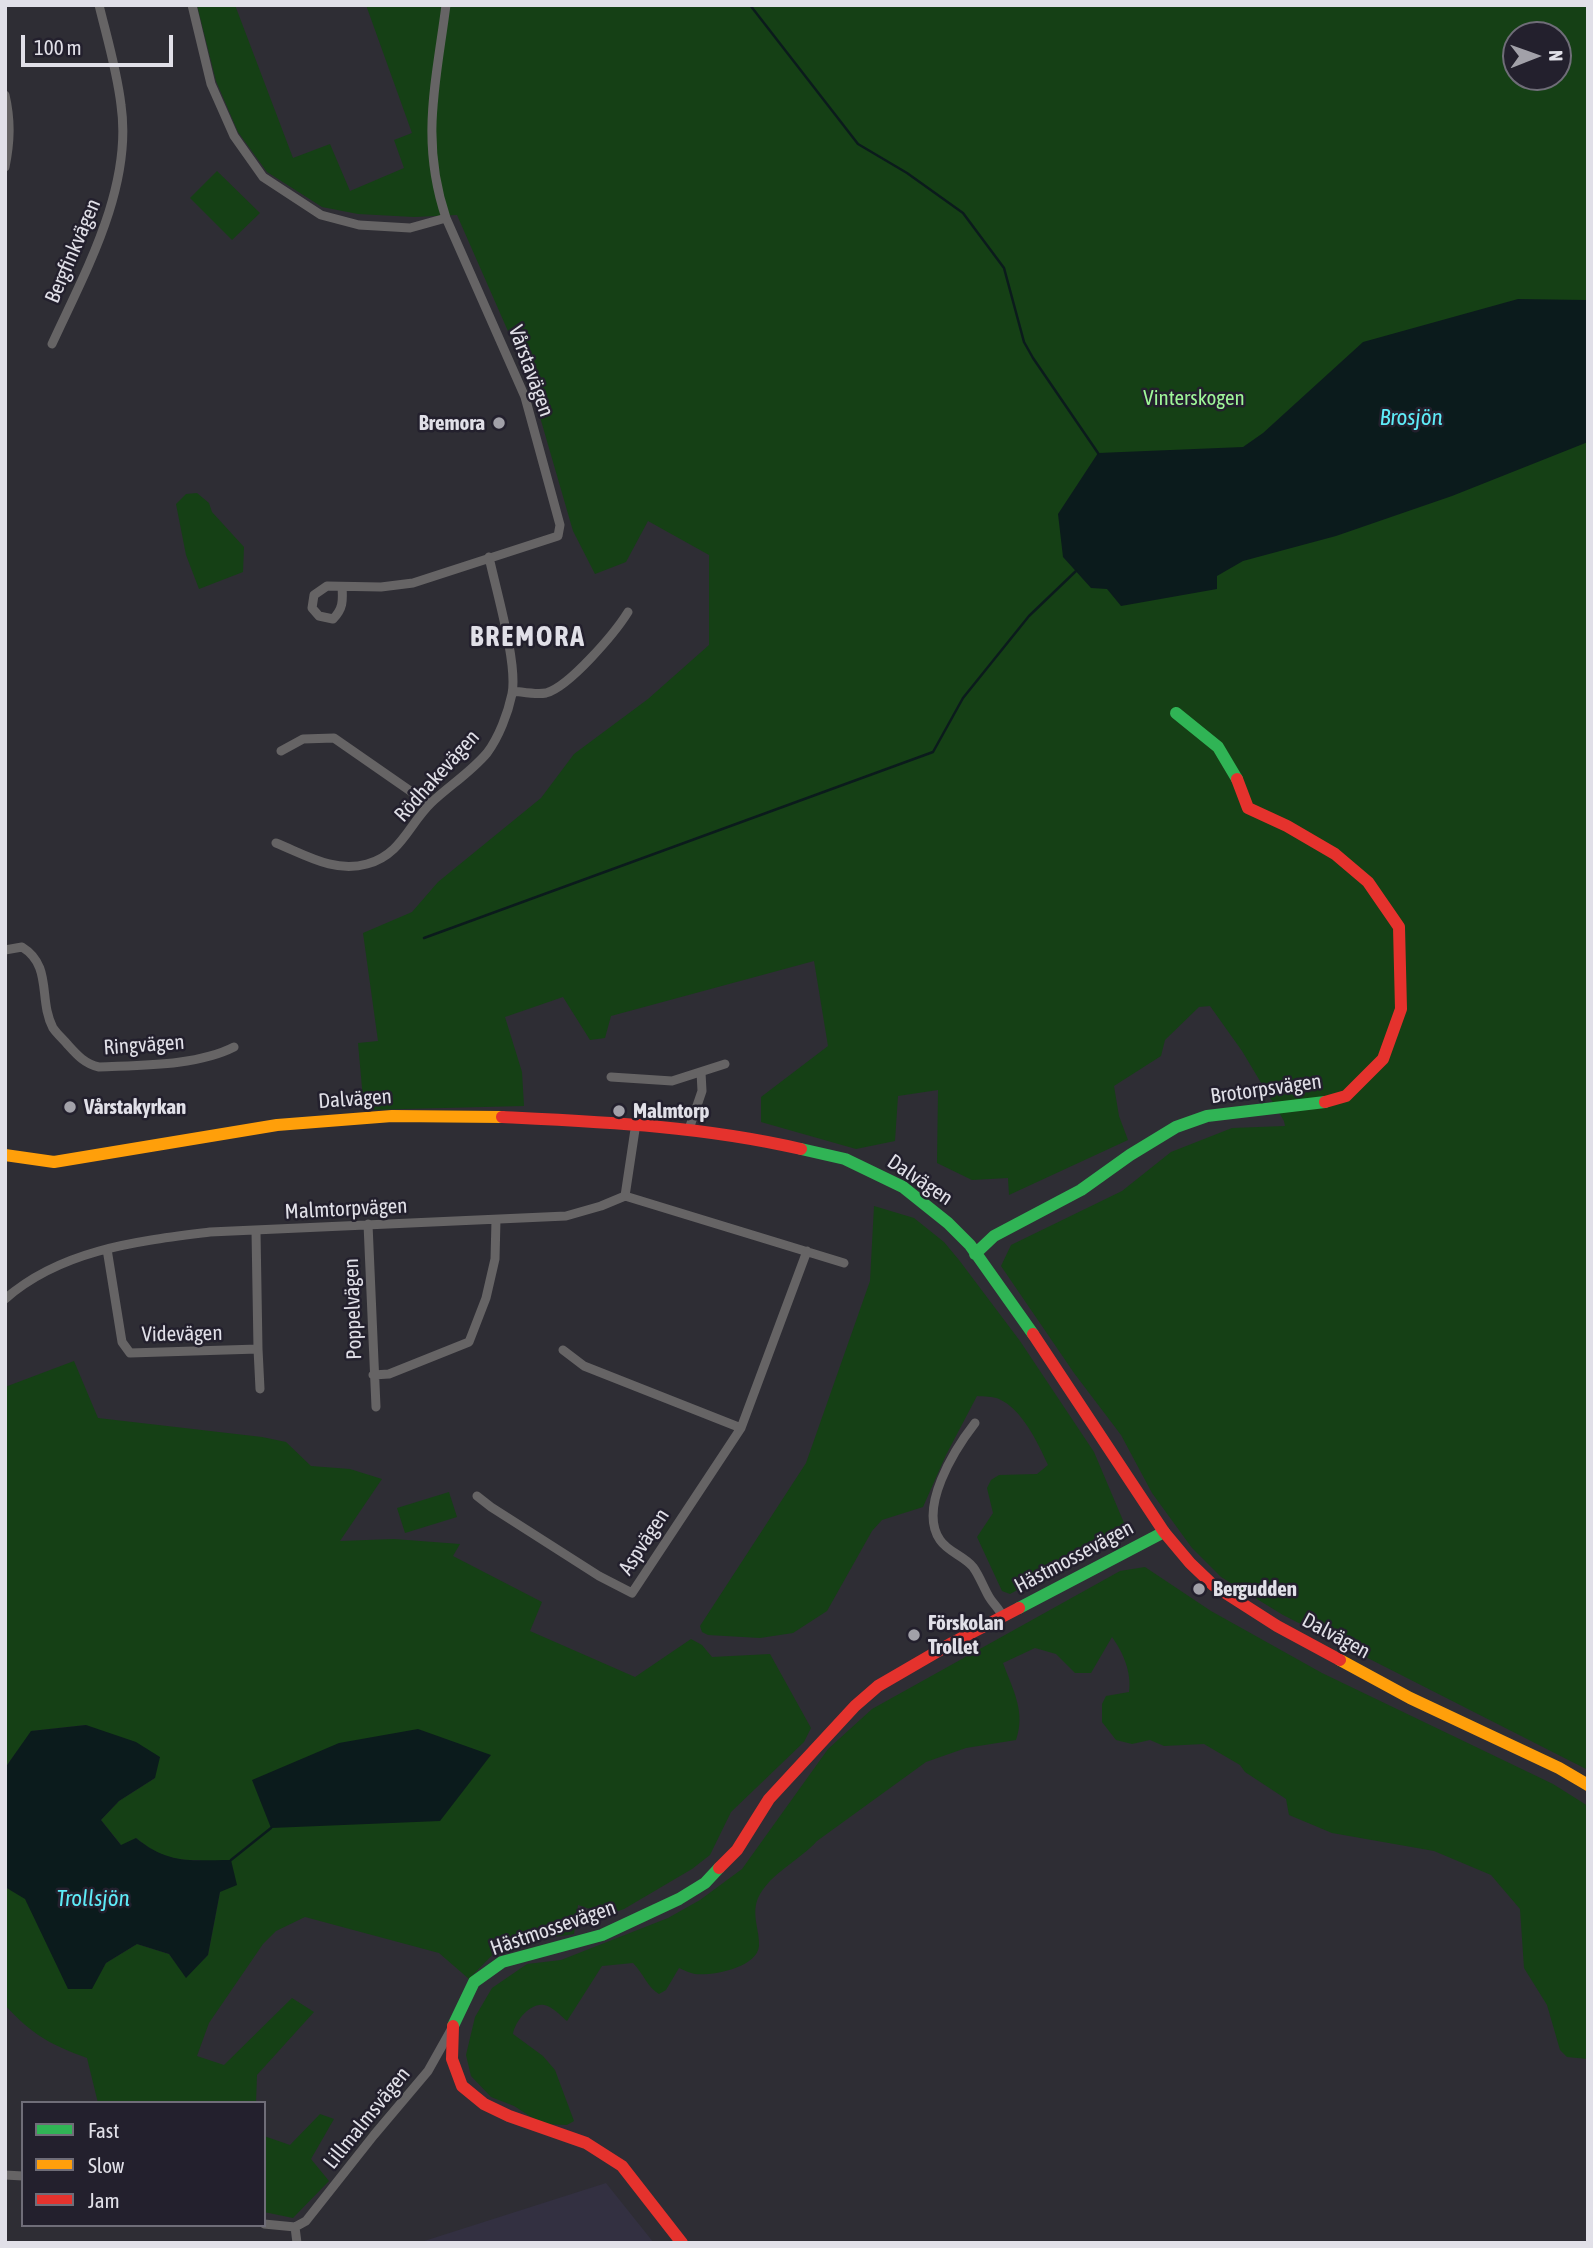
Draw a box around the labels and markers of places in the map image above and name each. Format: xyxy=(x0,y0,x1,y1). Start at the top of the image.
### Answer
place label: Bremora xyxy=(419,410,485,436)
marker: Bremora xyxy=(491,415,507,431)
place label: Vårstakyrkan xyxy=(84,1094,186,1120)
place label: Malmtorp xyxy=(633,1098,709,1124)
marker: Vårstakyrkan xyxy=(62,1099,78,1115)
marker: Malmtorp xyxy=(611,1103,627,1119)
place label: Bergudden xyxy=(1213,1576,1297,1602)
marker: Bergudden xyxy=(1191,1581,1207,1597)
place label: Förskolan Trollet xyxy=(928,1610,1004,1660)
marker: Förskolan Trollet xyxy=(906,1627,922,1643)

